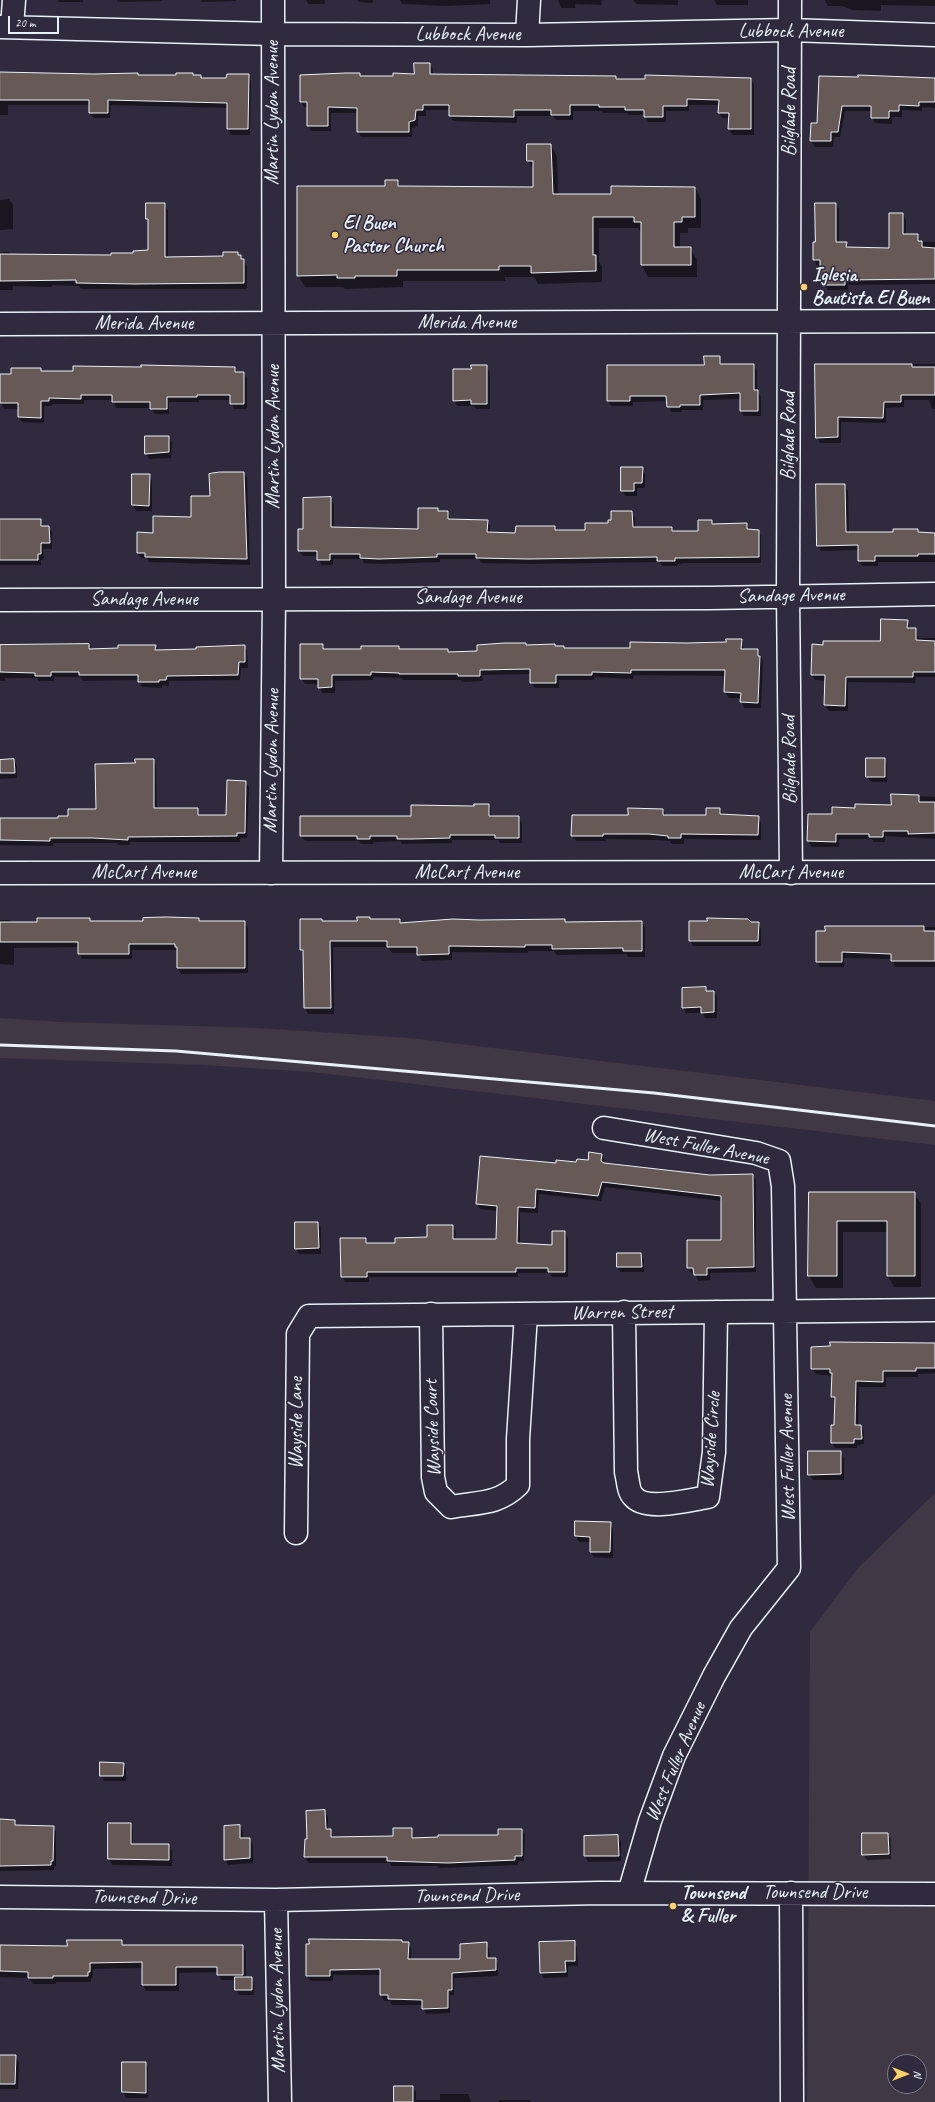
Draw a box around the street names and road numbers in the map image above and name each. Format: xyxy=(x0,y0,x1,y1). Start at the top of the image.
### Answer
street label: Lubbock Avenue xyxy=(739,20,843,44)
street label: Lubbock Avenue xyxy=(416,23,520,47)
street label: Martin Lydon Avenue xyxy=(261,41,285,185)
street label: Bilglade Road xyxy=(778,68,802,156)
street label: Merida Avenue xyxy=(418,311,516,335)
street label: Merida Avenue xyxy=(95,312,193,336)
street label: Martin Lydon Avenue xyxy=(262,365,286,509)
street label: Bilglade Road xyxy=(777,392,801,480)
street label: Sandage Avenue xyxy=(737,583,845,609)
street label: Sandage Avenue xyxy=(414,586,522,610)
street label: Sandage Avenue xyxy=(90,588,198,612)
street label: Martin Lydon Avenue xyxy=(259,689,285,833)
street label: Bilglade Road xyxy=(777,715,803,805)
street label: McCart Avenue xyxy=(92,861,196,885)
street label: McCart Avenue xyxy=(415,861,519,885)
street label: McCart Avenue xyxy=(739,861,843,885)
street label: West Fuller Avenue xyxy=(641,1123,771,1171)
street label: Warren Street xyxy=(571,1300,673,1326)
street label: Wayside Lane xyxy=(285,1377,309,1469)
street label: Wayside Court xyxy=(419,1379,447,1477)
street label: Wayside Circle xyxy=(696,1391,726,1489)
street label: West Fuller Avenue xyxy=(775,1394,801,1522)
street label: West Fuller Avenue xyxy=(640,1699,712,1825)
street label: Townsend Drive xyxy=(763,1881,867,1905)
street label: Townsend Drive xyxy=(415,1883,519,1909)
street label: Townsend Drive xyxy=(92,1885,196,1911)
street label: Martin Lydon Avenue xyxy=(265,1929,291,2073)

